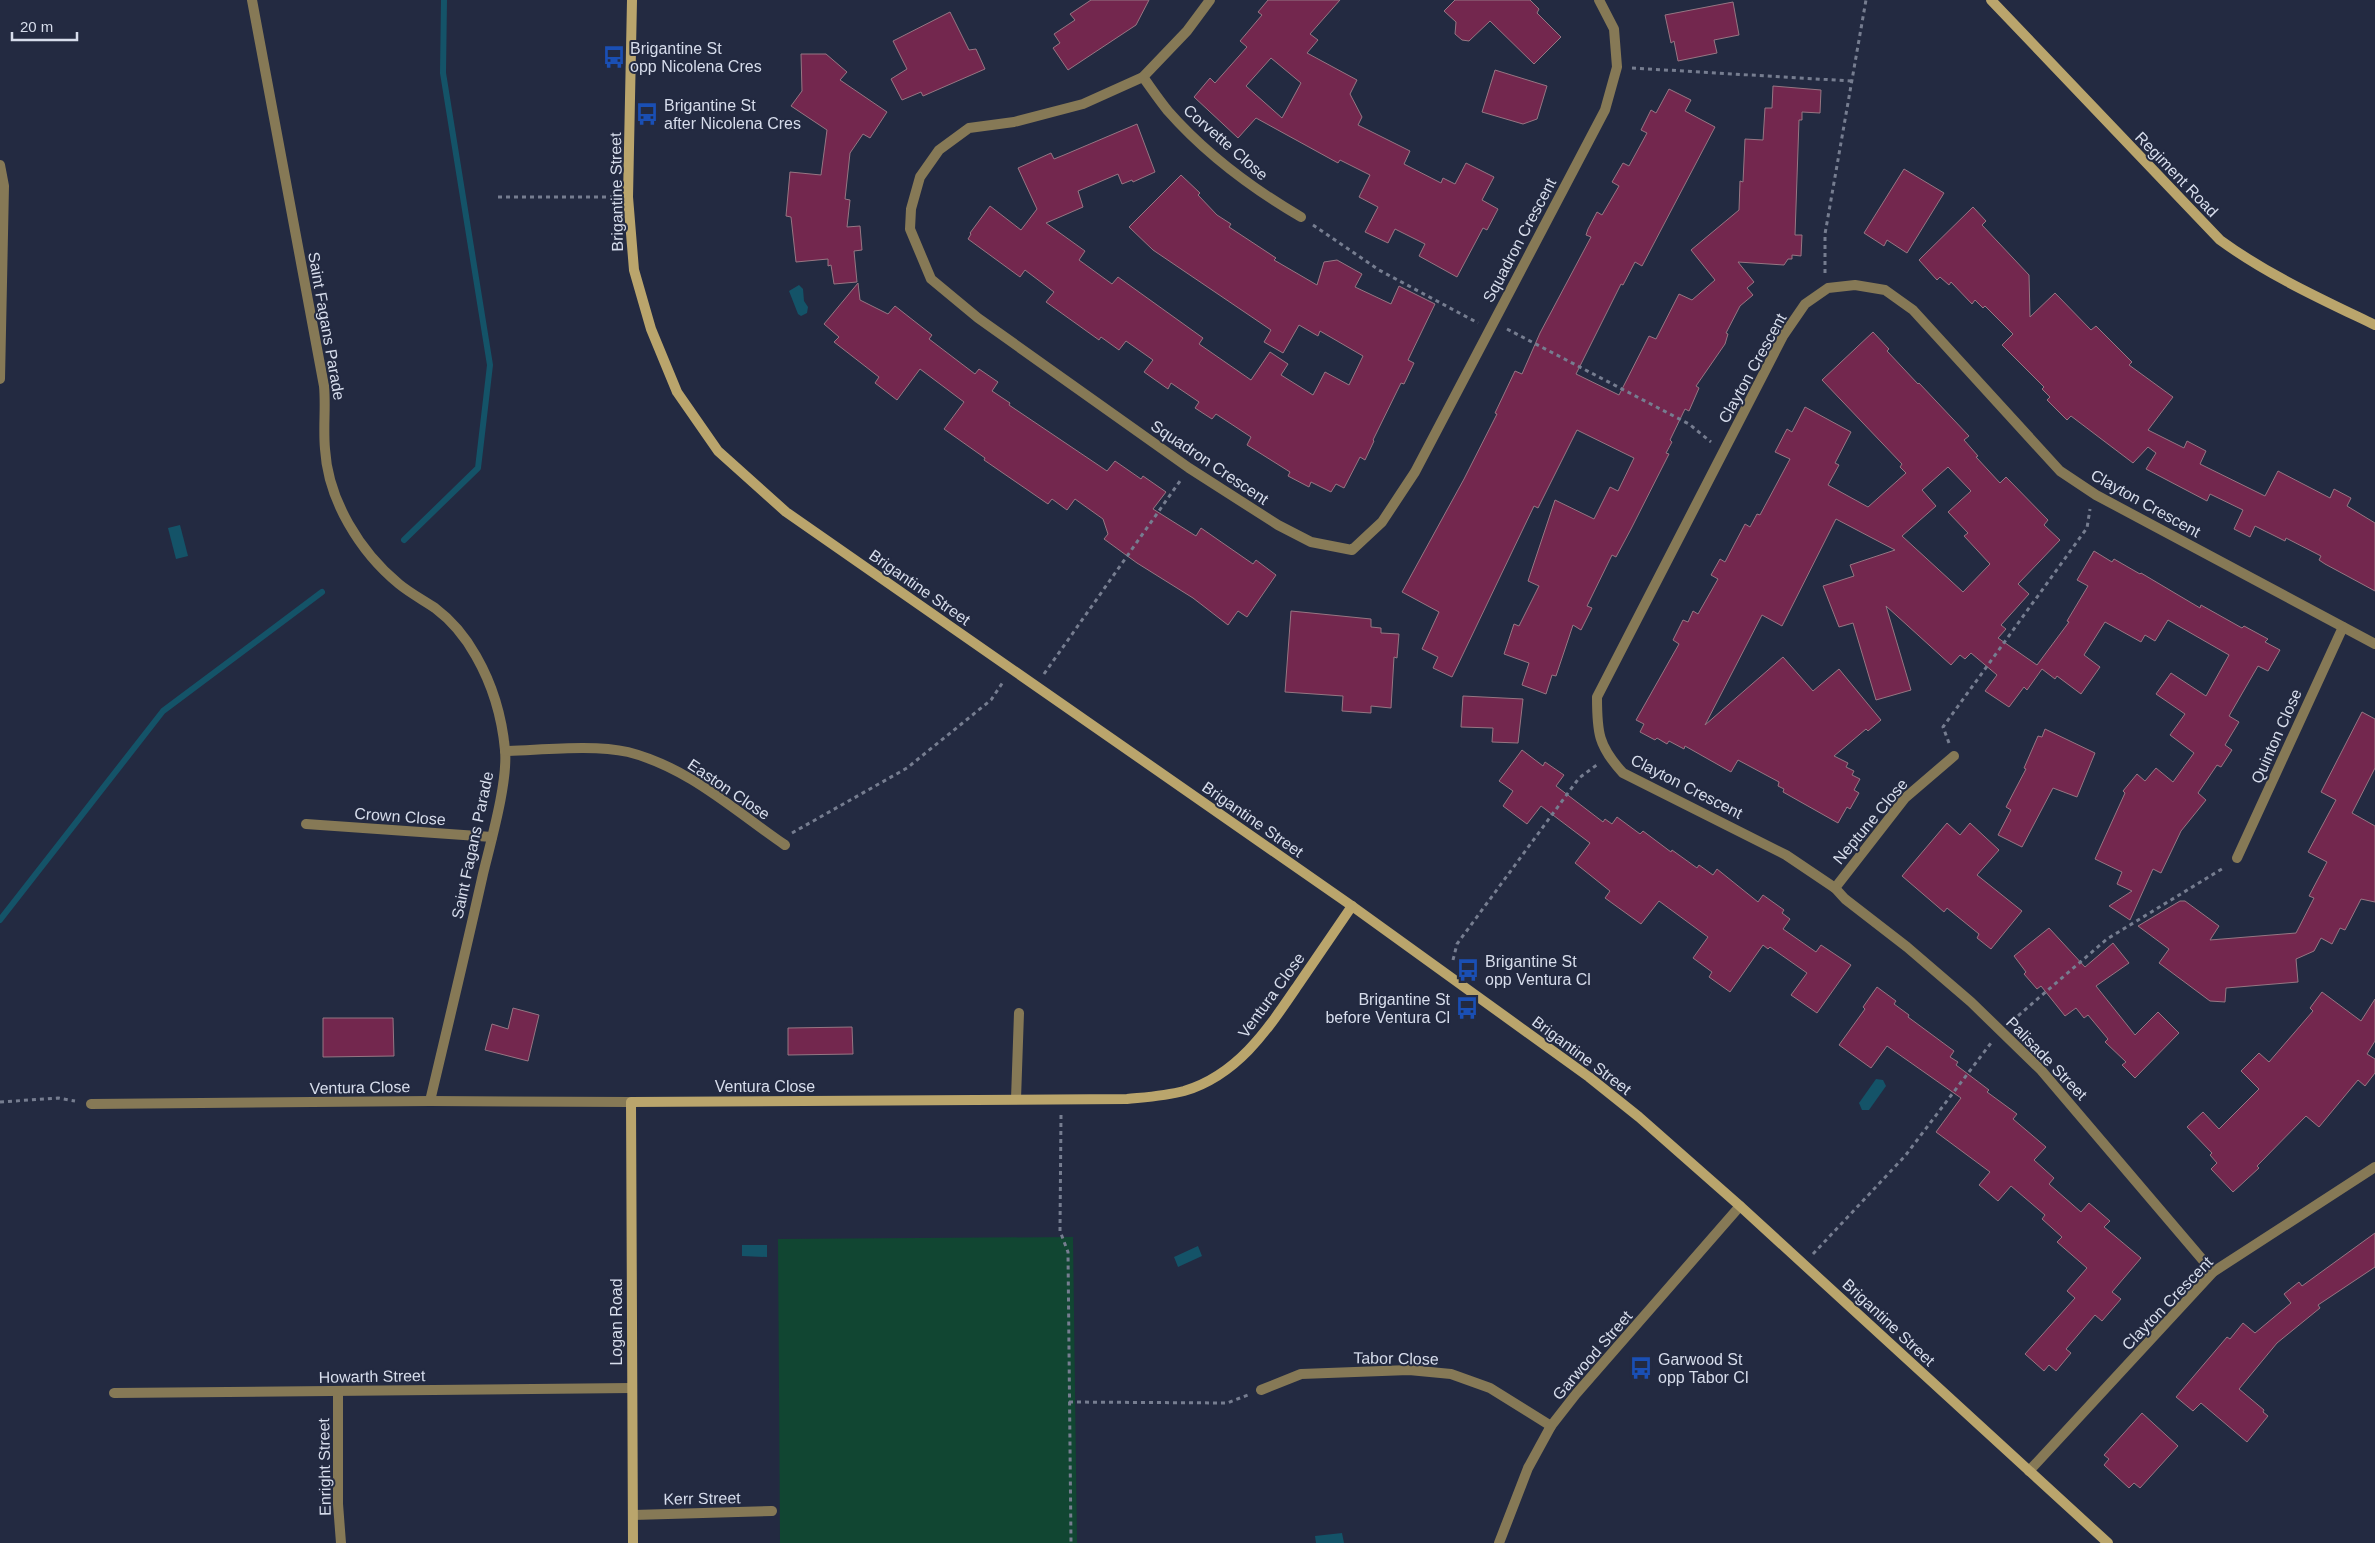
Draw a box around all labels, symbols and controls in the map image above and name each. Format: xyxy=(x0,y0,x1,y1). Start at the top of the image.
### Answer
scale bar xyxy=(12,10,78,42)
text: 20 m xyxy=(20,18,53,35)
place label: Brigantine St opp Nicolena Cres xyxy=(630,40,762,75)
bus stop icon: Brigantine St opp Nicolena Cres xyxy=(601,44,627,70)
place label: Brigantine St after Nicolena Cres xyxy=(664,97,801,132)
bus stop icon: Brigantine St after Nicolena Cres xyxy=(634,101,660,127)
street label: Corvette Close xyxy=(1180,101,1271,184)
street label: Regiment Road xyxy=(2132,128,2221,220)
street label: Brigantine Street xyxy=(607,132,626,252)
street label: Squadron Crescent xyxy=(1480,175,1560,305)
street label: Saint Fagans Parade xyxy=(305,251,348,402)
street label: Clayton Crescent xyxy=(1715,310,1790,426)
street label: Squadron Crescent xyxy=(1148,417,1272,508)
street label: Clayton Crescent xyxy=(2088,466,2204,541)
street label: Brigantine Street xyxy=(866,546,974,629)
street label: Quinton Close xyxy=(2248,686,2305,786)
street label: Clayton Crescent xyxy=(1628,751,1746,822)
street label: Easton Close xyxy=(685,756,773,823)
street label: Saint Fagans Parade xyxy=(449,770,496,920)
street label: Neptune Close xyxy=(1830,775,1911,867)
street label: Brigantine Street xyxy=(1199,778,1307,861)
street label: Crown Close xyxy=(354,805,446,828)
street label: Ventura Close xyxy=(1235,950,1308,1041)
place label: Brigantine St opp Ventura Cl xyxy=(1485,953,1591,988)
bus stop icon: Brigantine St opp Ventura Cl xyxy=(1455,957,1481,983)
place label: Brigantine St before Ventura Cl xyxy=(1325,991,1451,1026)
bus stop icon: Brigantine St before Ventura Cl xyxy=(1454,995,1480,1021)
street label: Brigantine Street xyxy=(1529,1013,1635,1098)
street label: Palisade Street xyxy=(2003,1013,2091,1104)
street label: Ventura Close xyxy=(310,1078,411,1097)
street label: Ventura Close xyxy=(715,1078,815,1095)
street label: Clayton Crescent xyxy=(2119,1253,2216,1353)
street label: Brigantine Street xyxy=(1839,1276,1938,1370)
street label: Logan Road xyxy=(608,1278,625,1366)
street label: Garwood Street xyxy=(1549,1307,1636,1403)
street label: Tabor Close xyxy=(1353,1349,1439,1368)
place label: Garwood St opp Tabor Cl xyxy=(1658,1351,1748,1386)
bus stop icon: Garwood St opp Tabor Cl xyxy=(1628,1355,1654,1381)
street label: Howarth Street xyxy=(319,1367,426,1386)
street label: Enright Street xyxy=(315,1417,334,1516)
street label: Kerr Street xyxy=(663,1489,741,1508)

